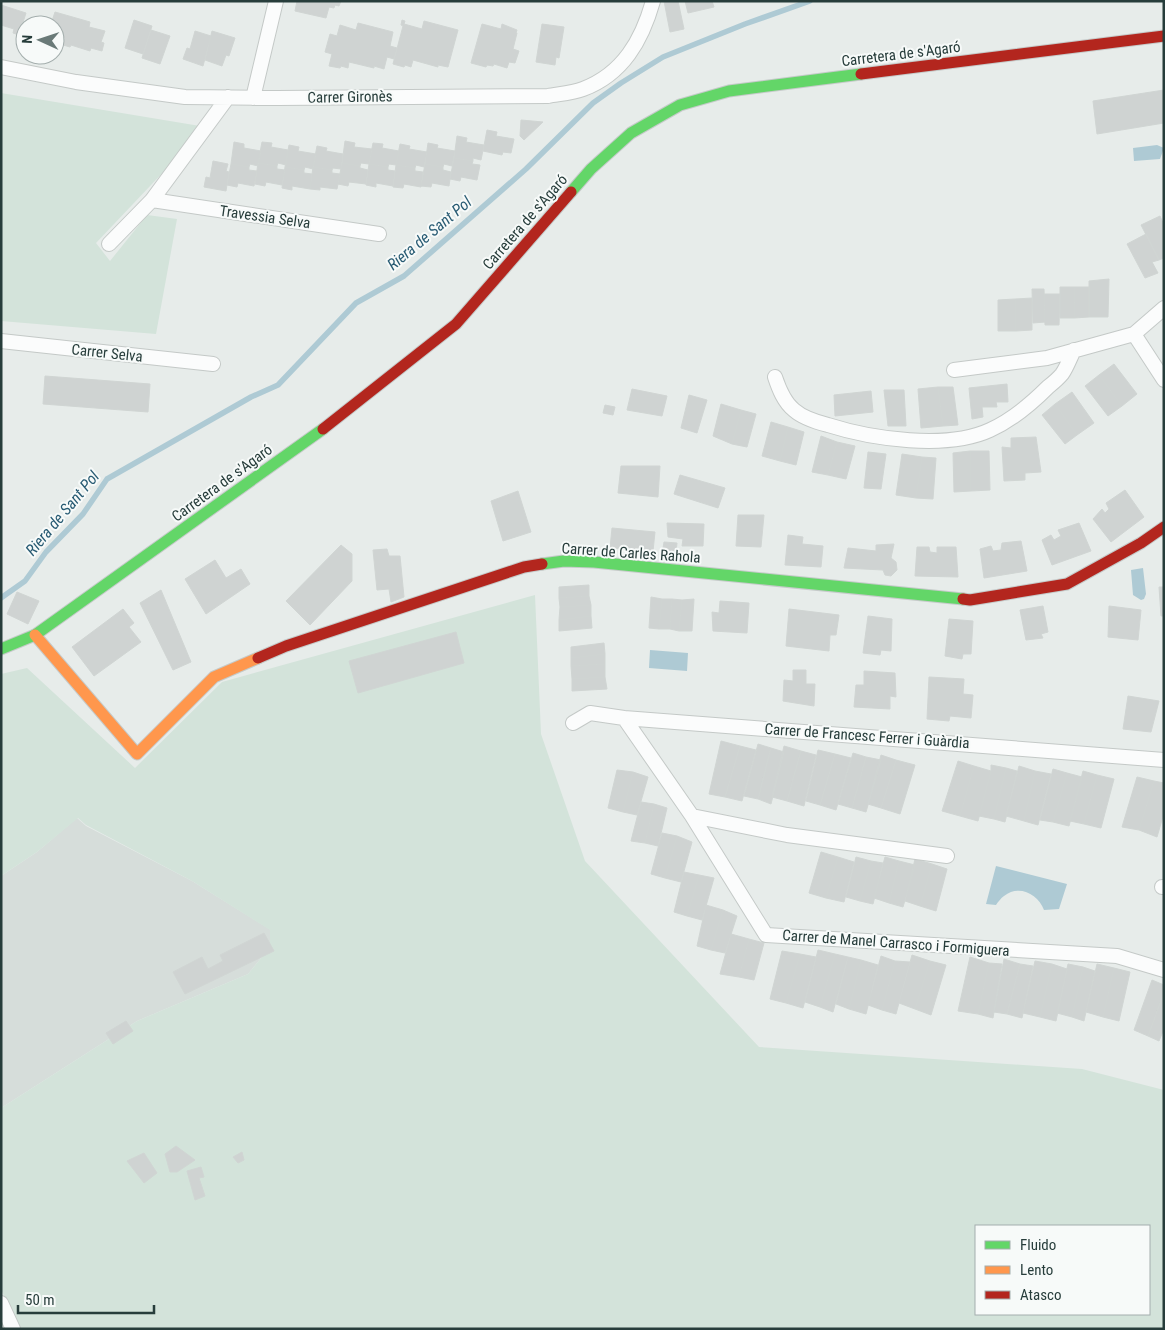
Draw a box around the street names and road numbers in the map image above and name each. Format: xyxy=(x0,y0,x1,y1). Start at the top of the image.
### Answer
street label: Carretera de s'Agaró xyxy=(840,38,962,70)
street label: Carrer Gironès xyxy=(307,87,393,107)
street label: Carretera de s'Agaró xyxy=(479,171,571,273)
street label: Travessia Selva xyxy=(218,202,312,232)
street label: Carrer Selva xyxy=(71,340,143,366)
street label: Carretera de s'Agaró xyxy=(168,441,276,525)
street label: Carrer de Carles Rahola xyxy=(561,539,701,567)
street label: Carrer de Francesc Ferrer i Guàrdia xyxy=(764,720,970,752)
street label: Carrer de Manel Carrasco i Formiguera xyxy=(782,926,1010,960)

